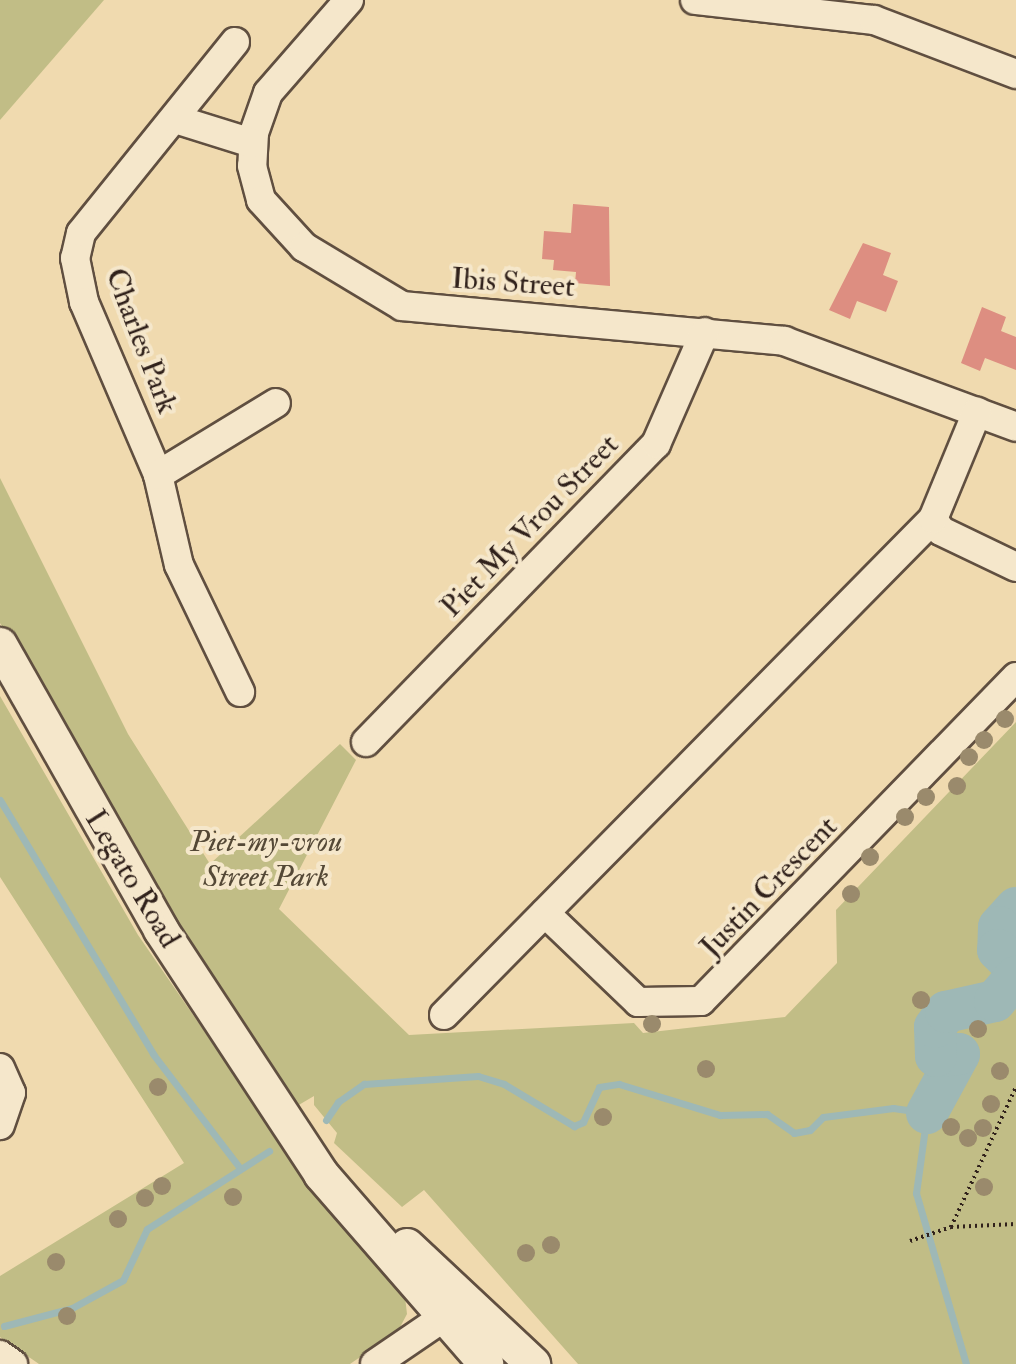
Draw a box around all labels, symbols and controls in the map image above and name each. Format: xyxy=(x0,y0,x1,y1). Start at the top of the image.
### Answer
street label: Ibis Street xyxy=(450,261,576,305)
street label: Charles Park xyxy=(97,263,185,419)
street label: Piet My Vrou Street xyxy=(434,427,626,625)
street label: Legato Road xyxy=(77,804,187,954)
street label: Justin Crescent xyxy=(693,809,845,965)
park label: Piet-my-vrou Street Park xyxy=(190,824,342,894)

